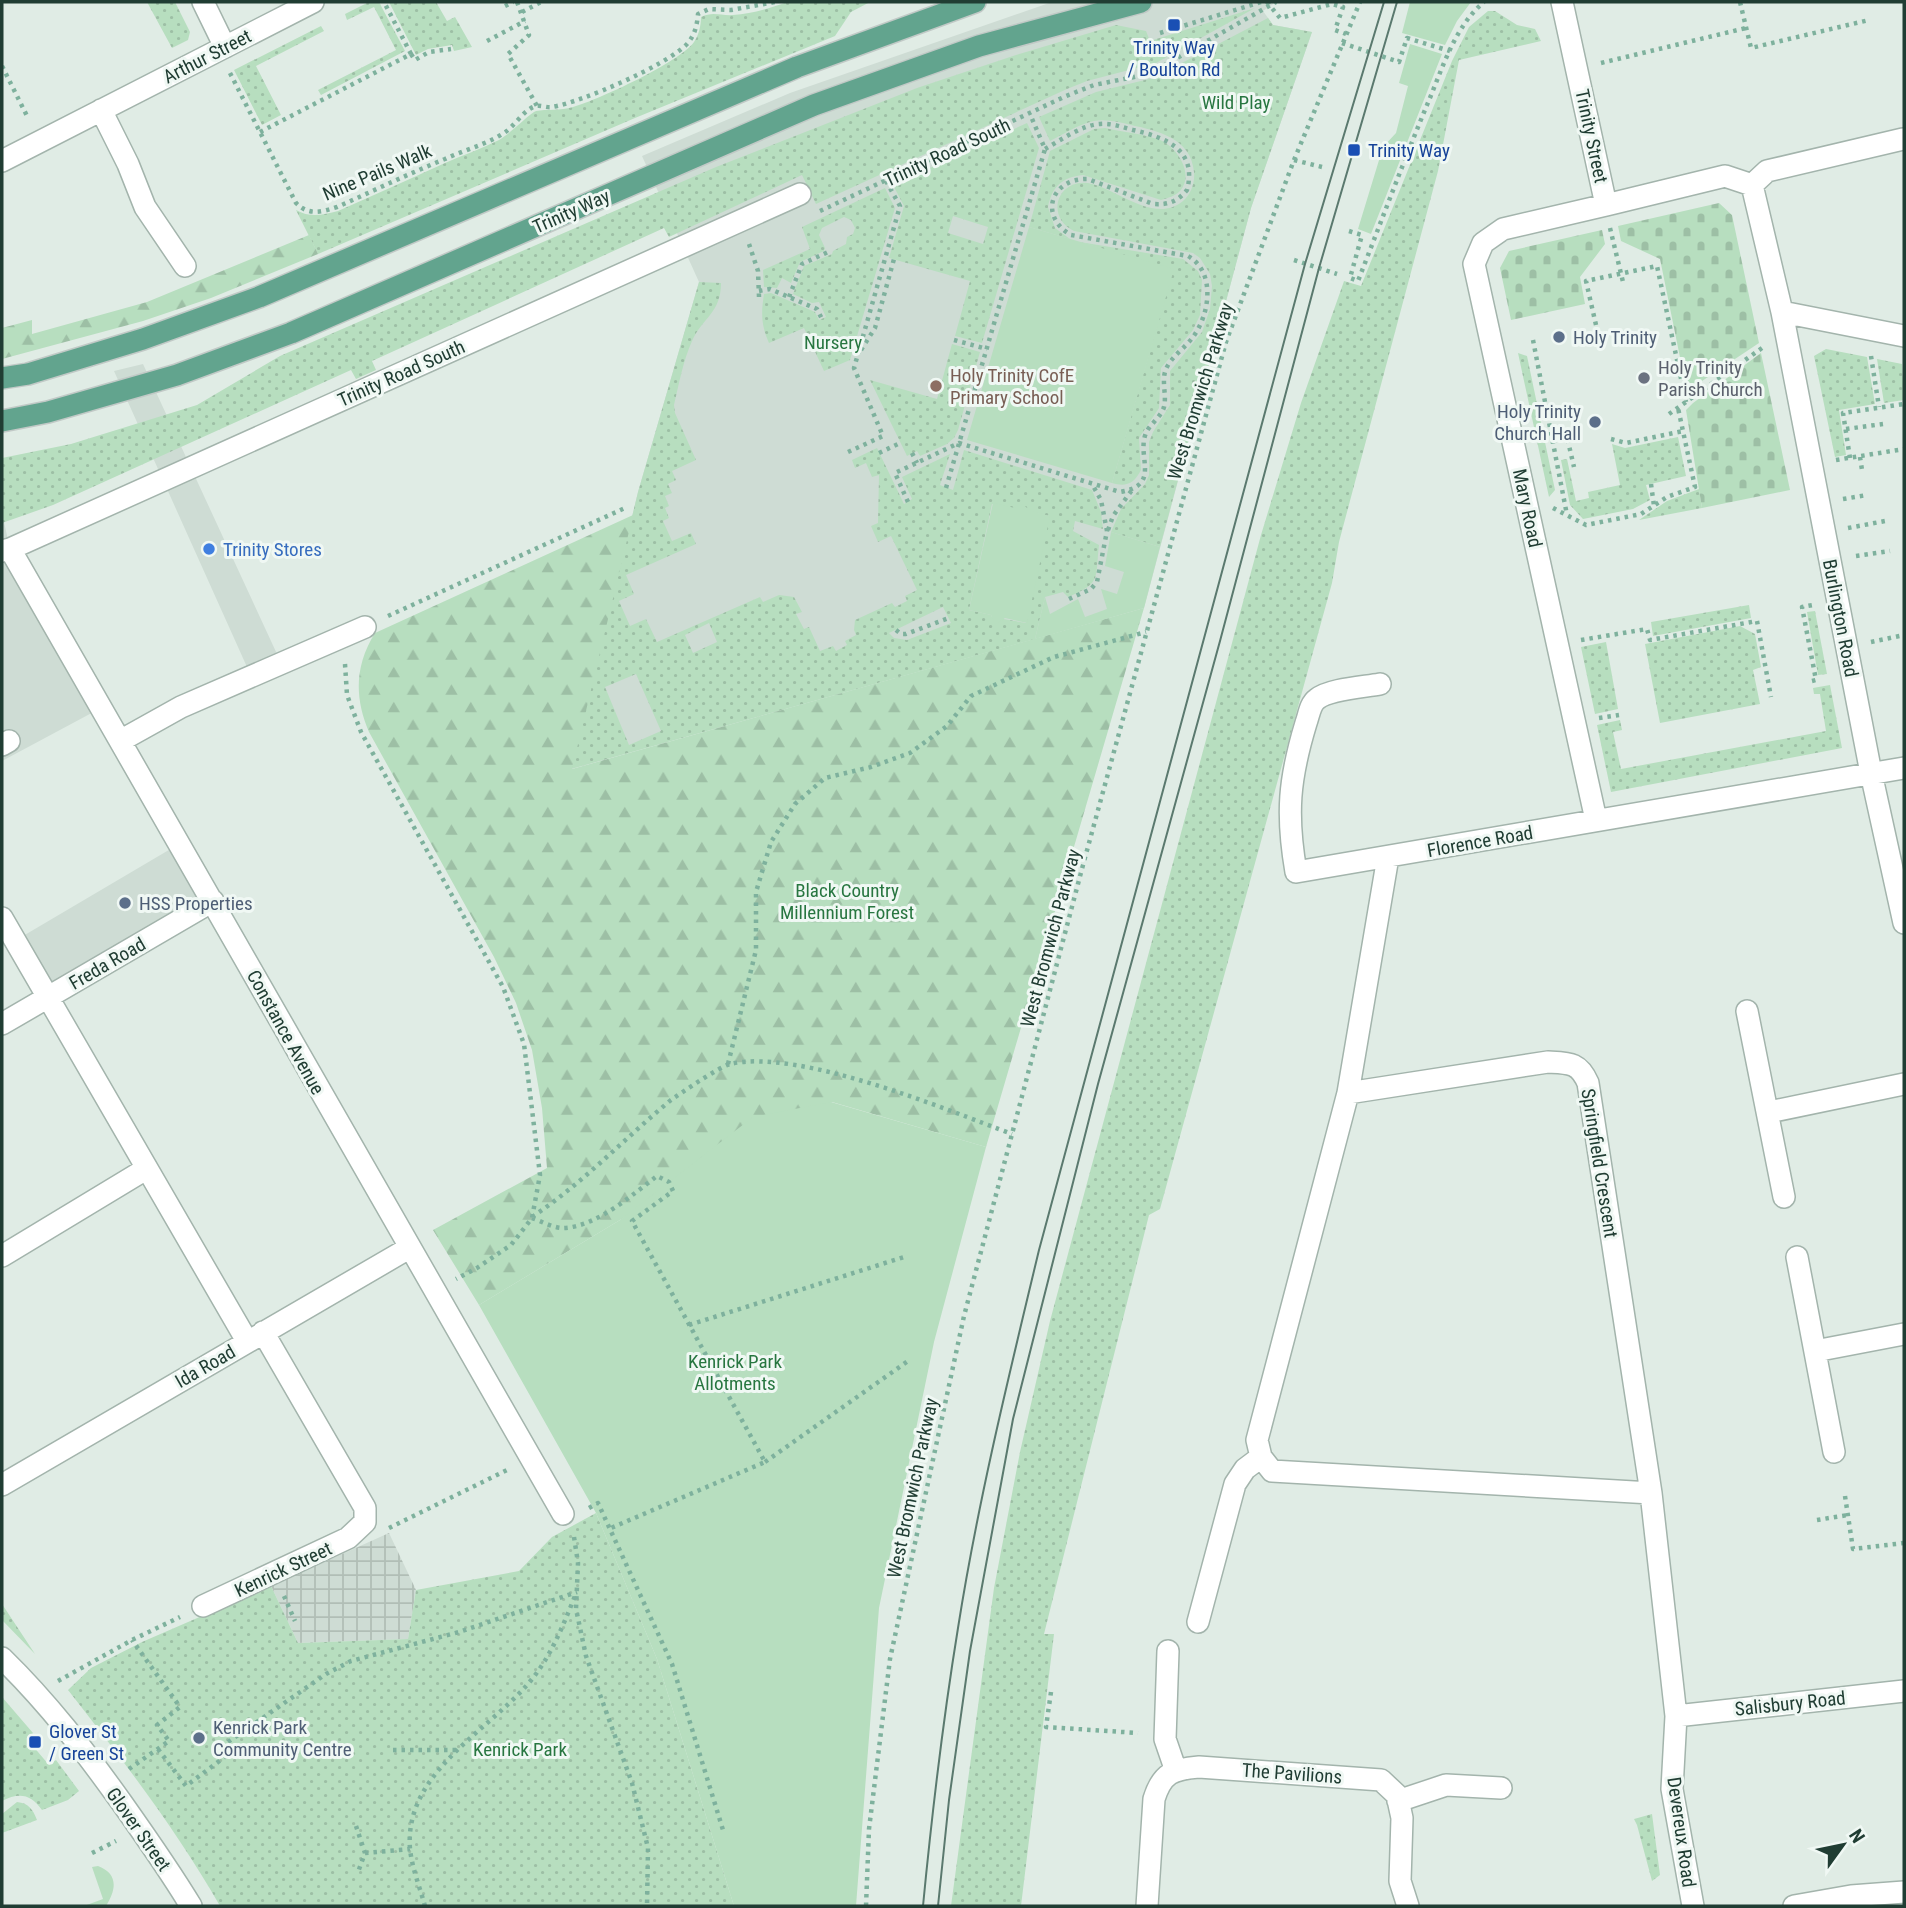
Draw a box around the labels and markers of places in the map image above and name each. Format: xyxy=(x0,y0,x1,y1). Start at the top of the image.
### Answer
marker: Trinity Way / Boulton Rd xyxy=(1166,17,1182,33)
place label: Trinity Way / Boulton Rd xyxy=(1128,36,1220,81)
place label: Trinity Way xyxy=(1368,139,1450,162)
marker: Trinity Way xyxy=(1346,142,1362,158)
place label: Holy Trinity xyxy=(1573,326,1657,349)
marker: Holy Trinity xyxy=(1551,329,1567,345)
place label: Holy Trinity Parish Church xyxy=(1658,356,1763,401)
place label: Holy Trinity CofE Primary School xyxy=(950,364,1074,409)
marker: Holy Trinity Parish Church xyxy=(1636,370,1652,386)
marker: Holy Trinity CofE Primary School xyxy=(928,378,944,394)
place label: Holy Trinity Church Hall xyxy=(1494,400,1581,445)
marker: Holy Trinity Church Hall xyxy=(1587,414,1603,430)
place label: Trinity Stores xyxy=(223,538,322,561)
marker: Trinity Stores xyxy=(201,541,217,557)
place label: HSS Properties xyxy=(139,892,253,915)
marker: HSS Properties xyxy=(117,895,133,911)
place label: Kenrick Park Community Centre xyxy=(213,1716,352,1761)
place label: Glover St / Green St xyxy=(49,1720,124,1765)
marker: Kenrick Park Community Centre xyxy=(191,1730,207,1746)
marker: Glover St / Green St xyxy=(27,1734,43,1750)

